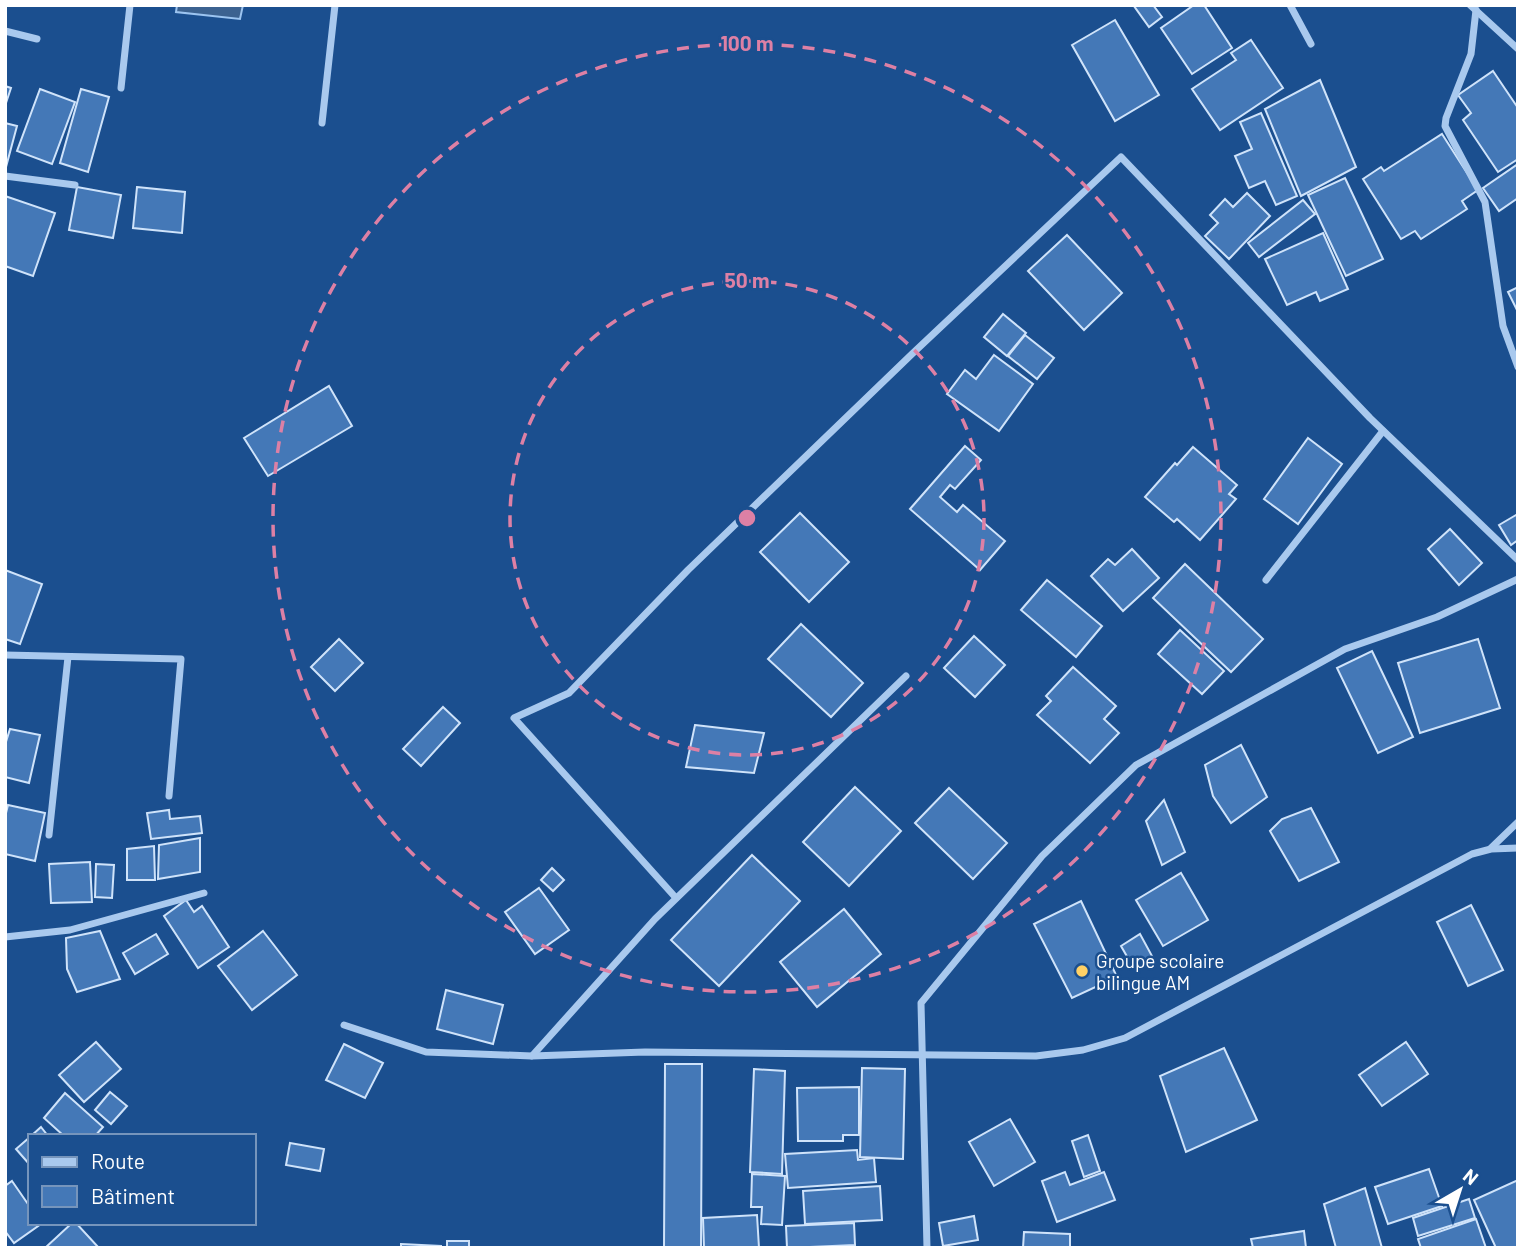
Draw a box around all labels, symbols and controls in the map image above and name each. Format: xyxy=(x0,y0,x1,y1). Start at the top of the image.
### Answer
text: 100 m xyxy=(720,30,774,55)
text: 50 m xyxy=(724,267,770,292)
centre of rings xyxy=(735,506,759,530)
place label: Groupe scolaire bilingue AM xyxy=(1096,949,1224,994)
marker: Groupe scolaire bilingue AM xyxy=(1074,963,1090,979)
legend xyxy=(28,1134,256,1225)
text: Route xyxy=(91,1148,145,1173)
north arrow xyxy=(1425,1155,1495,1225)
text: N xyxy=(1459,1163,1483,1189)
text: Bâtiment xyxy=(91,1183,175,1208)

